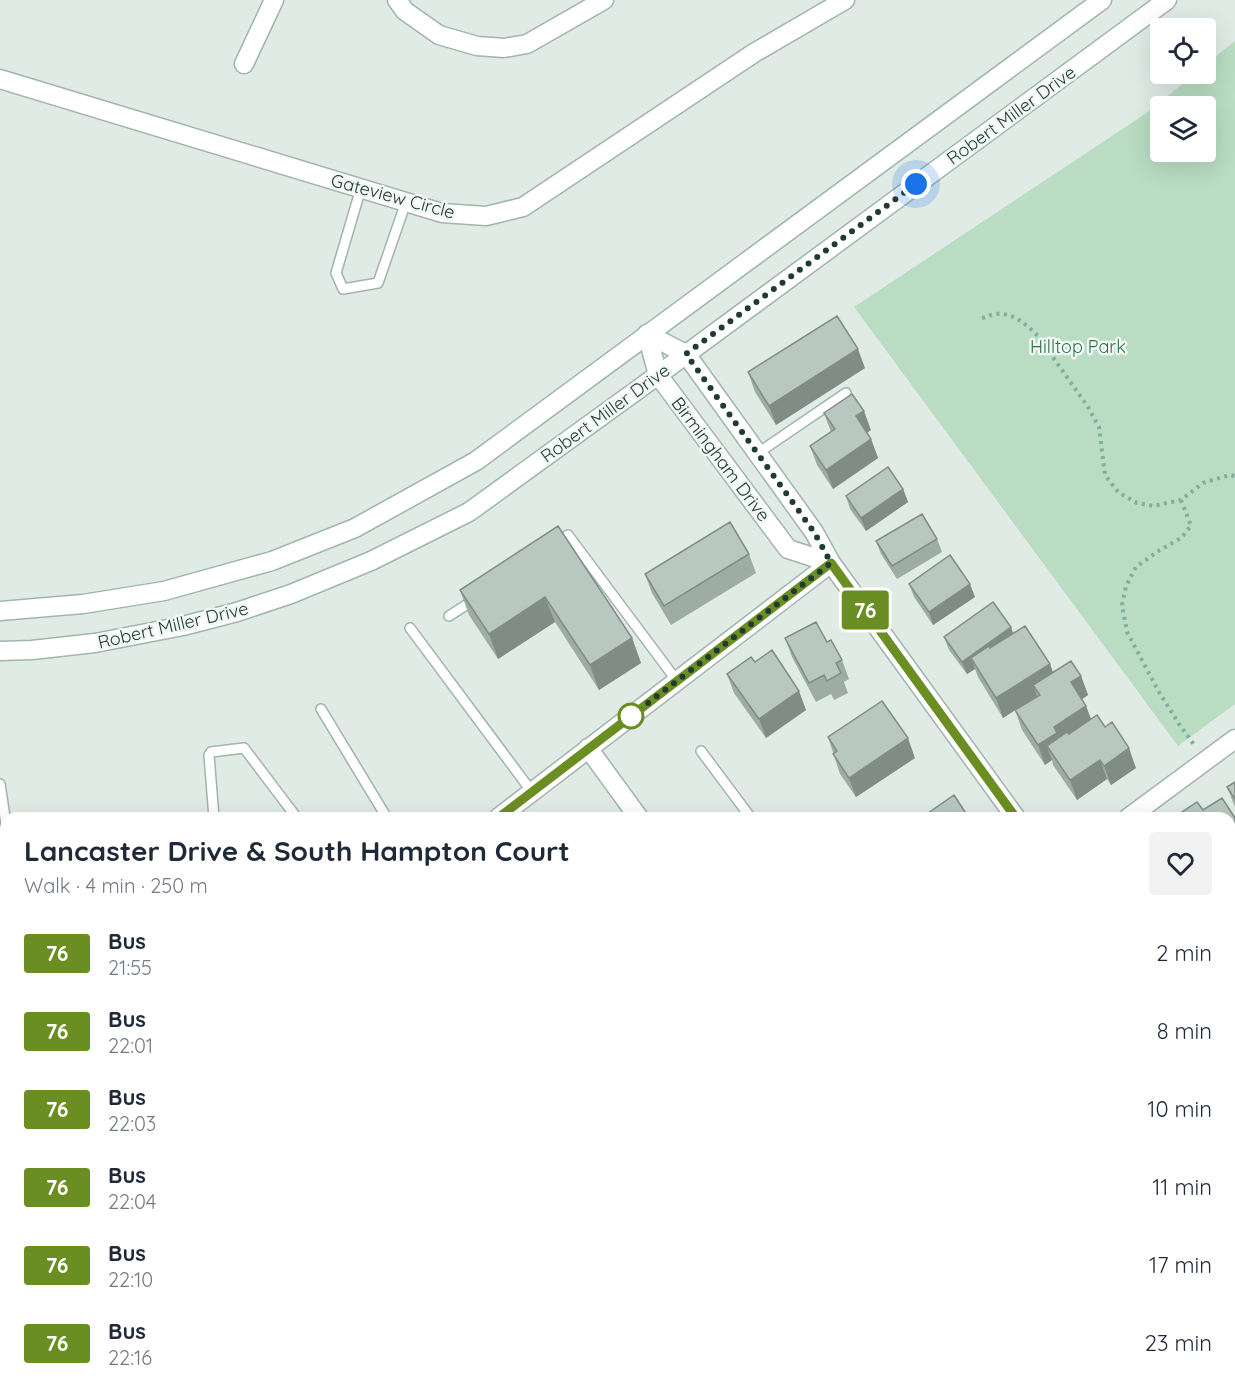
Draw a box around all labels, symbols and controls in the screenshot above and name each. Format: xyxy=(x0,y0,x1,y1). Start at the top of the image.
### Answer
map controls xyxy=(1150,18,1216,162)
button: locate xyxy=(1150,18,1216,84)
street label: Robert Miller Drive xyxy=(942,60,1080,170)
button: layers xyxy=(1150,96,1216,162)
street label: Gateview Circle xyxy=(329,168,457,224)
your location xyxy=(901,169,931,199)
park label: Hilltop Park xyxy=(1030,335,1126,358)
street label: Robert Miller Drive xyxy=(536,358,674,468)
street label: Birmingham Drive xyxy=(667,392,775,526)
line badge: 76 xyxy=(838,590,892,630)
street label: Robert Miller Drive xyxy=(95,596,251,654)
text: 76 xyxy=(854,597,876,623)
unlabelled marker xyxy=(618,703,644,729)
button: heart xyxy=(1149,832,1212,895)
text: Lancaster Drive & South Hampton Court xyxy=(24,833,570,868)
text: Walk · 4 min · 250 m xyxy=(24,873,208,898)
text: Bus xyxy=(108,927,146,955)
text: 2 min xyxy=(1156,939,1212,967)
text: 76 xyxy=(46,940,68,966)
text: 21:55 xyxy=(108,955,152,980)
text: Bus xyxy=(108,1005,146,1033)
text: 8 min xyxy=(1157,1017,1212,1045)
text: 76 xyxy=(46,1018,68,1044)
text: 22:01 xyxy=(108,1033,153,1058)
text: Bus xyxy=(108,1083,146,1111)
text: 10 min xyxy=(1147,1095,1212,1123)
text: 76 xyxy=(46,1096,68,1122)
text: 22:03 xyxy=(108,1111,156,1136)
text: Bus xyxy=(108,1161,146,1189)
text: 11 min xyxy=(1152,1173,1212,1201)
text: 76 xyxy=(46,1174,68,1200)
text: 22:04 xyxy=(108,1189,156,1214)
text: Bus xyxy=(108,1239,146,1267)
text: 17 min xyxy=(1149,1251,1212,1279)
text: 76 xyxy=(46,1252,68,1278)
text: 22:10 xyxy=(108,1267,153,1292)
text: Bus xyxy=(108,1317,146,1345)
text: 23 min xyxy=(1145,1329,1212,1357)
text: 76 xyxy=(46,1330,68,1356)
text: 22:16 xyxy=(108,1345,152,1370)

